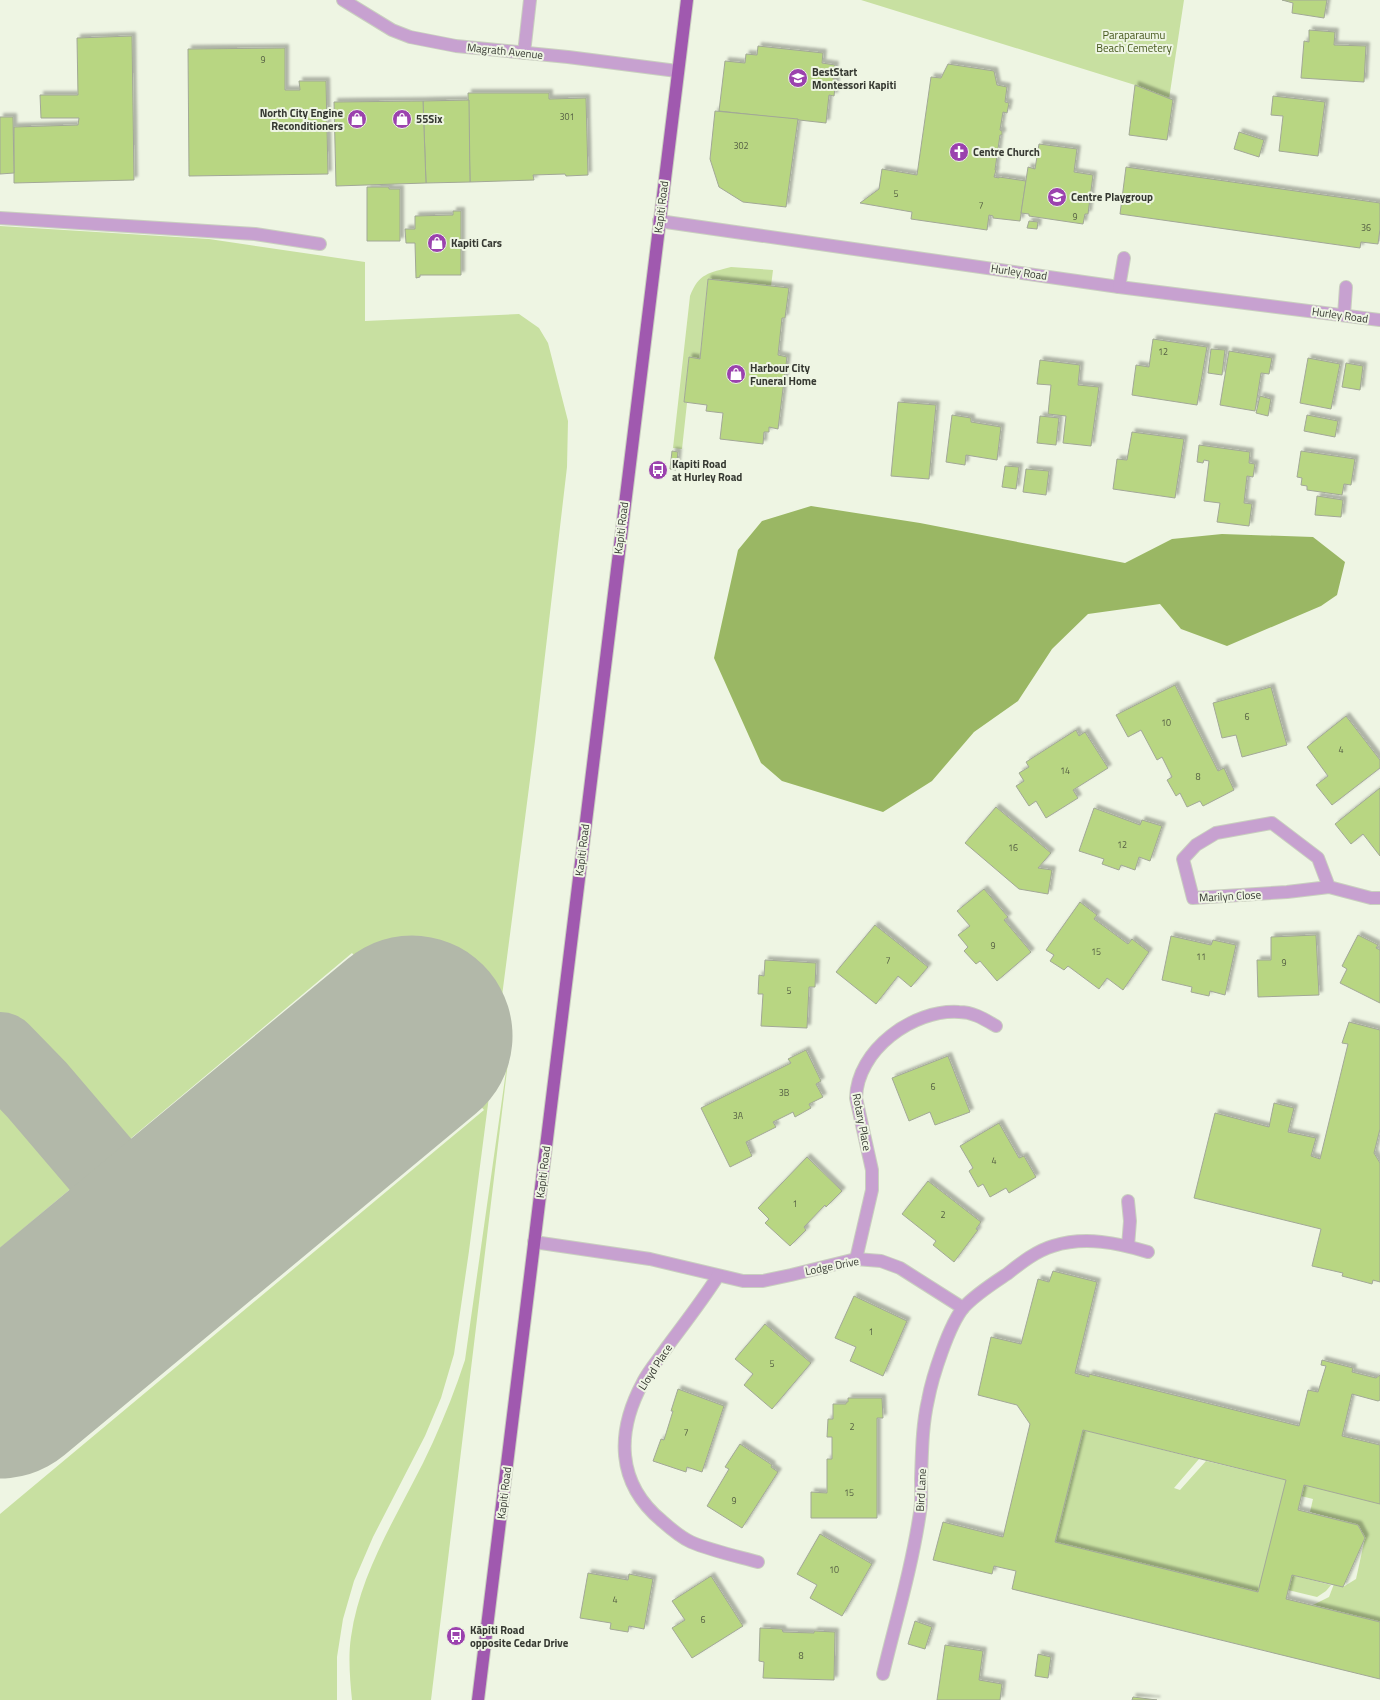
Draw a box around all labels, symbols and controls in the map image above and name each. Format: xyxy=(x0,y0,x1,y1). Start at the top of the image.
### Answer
park label: Paraparaumu Beach Cemetery xyxy=(1096,27,1173,56)
street label: Magrath Avenue xyxy=(466,39,544,63)
house number: 9 xyxy=(260,53,266,66)
place label: BestStart Montessori Kapiti xyxy=(812,64,896,93)
school or university icon: BestStart Montessori Kapiti xyxy=(787,67,809,89)
place label: North City Engine Reconditioners xyxy=(260,105,343,134)
shop icon: North City Engine Reconditioners xyxy=(346,108,368,130)
shop icon: 55Six xyxy=(391,108,413,130)
house number: 301 xyxy=(559,110,575,123)
place label: 55Six xyxy=(416,111,443,127)
house number: 302 xyxy=(733,139,749,152)
church icon: Centre Church xyxy=(948,141,970,163)
place label: Centre Church xyxy=(973,144,1040,160)
street label: Kapiti Road xyxy=(650,180,672,234)
school or university icon: Centre Playgroup xyxy=(1046,186,1068,208)
house number: 5 xyxy=(893,187,899,200)
place label: Centre Playgroup xyxy=(1071,189,1153,205)
house number: 7 xyxy=(978,199,984,212)
house number: 9 xyxy=(1072,210,1078,223)
house number: 36 xyxy=(1361,221,1371,234)
shop icon: Kapiti Cars xyxy=(426,232,448,254)
place label: Kapiti Cars xyxy=(451,235,502,251)
street label: Hurley Road xyxy=(990,260,1048,284)
street label: Hurley Road xyxy=(1311,303,1369,327)
house number: 12 xyxy=(1158,345,1168,358)
place label: Harbour City Funeral Home xyxy=(750,360,817,389)
shop icon: Harbour City Funeral Home xyxy=(725,363,747,385)
place label: Kapiti Road at Hurley Road xyxy=(672,456,742,485)
bus stop icon: Kapiti Road at Hurley Road xyxy=(647,459,669,481)
street label: Kapiti Road xyxy=(610,501,632,555)
house number: 6 xyxy=(1244,710,1250,723)
house number: 10 xyxy=(1161,716,1171,729)
house number: 4 xyxy=(1338,743,1344,756)
house number: 14 xyxy=(1060,764,1070,777)
house number: 8 xyxy=(1195,770,1201,783)
street label: Kapiti Road xyxy=(571,823,593,877)
house number: 12 xyxy=(1117,838,1127,851)
house number: 16 xyxy=(1008,841,1018,854)
street label: Marilyn Close xyxy=(1199,886,1262,906)
house number: 9 xyxy=(990,939,996,952)
house number: 15 xyxy=(1091,945,1101,958)
house number: 11 xyxy=(1196,950,1206,963)
house number: 7 xyxy=(885,954,891,967)
house number: 9 xyxy=(1281,956,1287,969)
house number: 5 xyxy=(786,984,792,997)
house number: 6 xyxy=(930,1080,936,1093)
house number: 3B xyxy=(779,1086,790,1099)
street label: Rotary Place xyxy=(849,1092,875,1153)
house number: 3A xyxy=(733,1109,744,1122)
street label: Kapiti Road xyxy=(532,1145,554,1199)
house number: 4 xyxy=(991,1154,997,1167)
house number: 1 xyxy=(792,1197,798,1210)
house number: 2 xyxy=(940,1208,946,1221)
street label: Lodge Drive xyxy=(804,1253,861,1279)
house number: 1 xyxy=(868,1325,874,1338)
street label: Lloyd Place xyxy=(634,1341,676,1393)
house number: 5 xyxy=(769,1357,775,1370)
house number: 2 xyxy=(849,1420,855,1433)
house number: 7 xyxy=(683,1426,689,1439)
street label: Kapiti Road xyxy=(493,1466,515,1520)
street label: Bird Lane xyxy=(912,1468,930,1512)
house number: 15 xyxy=(844,1486,854,1499)
house number: 9 xyxy=(731,1494,737,1507)
house number: 10 xyxy=(829,1563,839,1576)
house number: 4 xyxy=(612,1593,618,1606)
house number: 6 xyxy=(700,1613,706,1626)
place label: Kāpiti Road opposite Cedar Drive xyxy=(470,1622,569,1651)
bus stop icon: Kāpiti Road opposite Cedar Drive xyxy=(445,1625,467,1647)
house number: 8 xyxy=(798,1649,804,1662)

